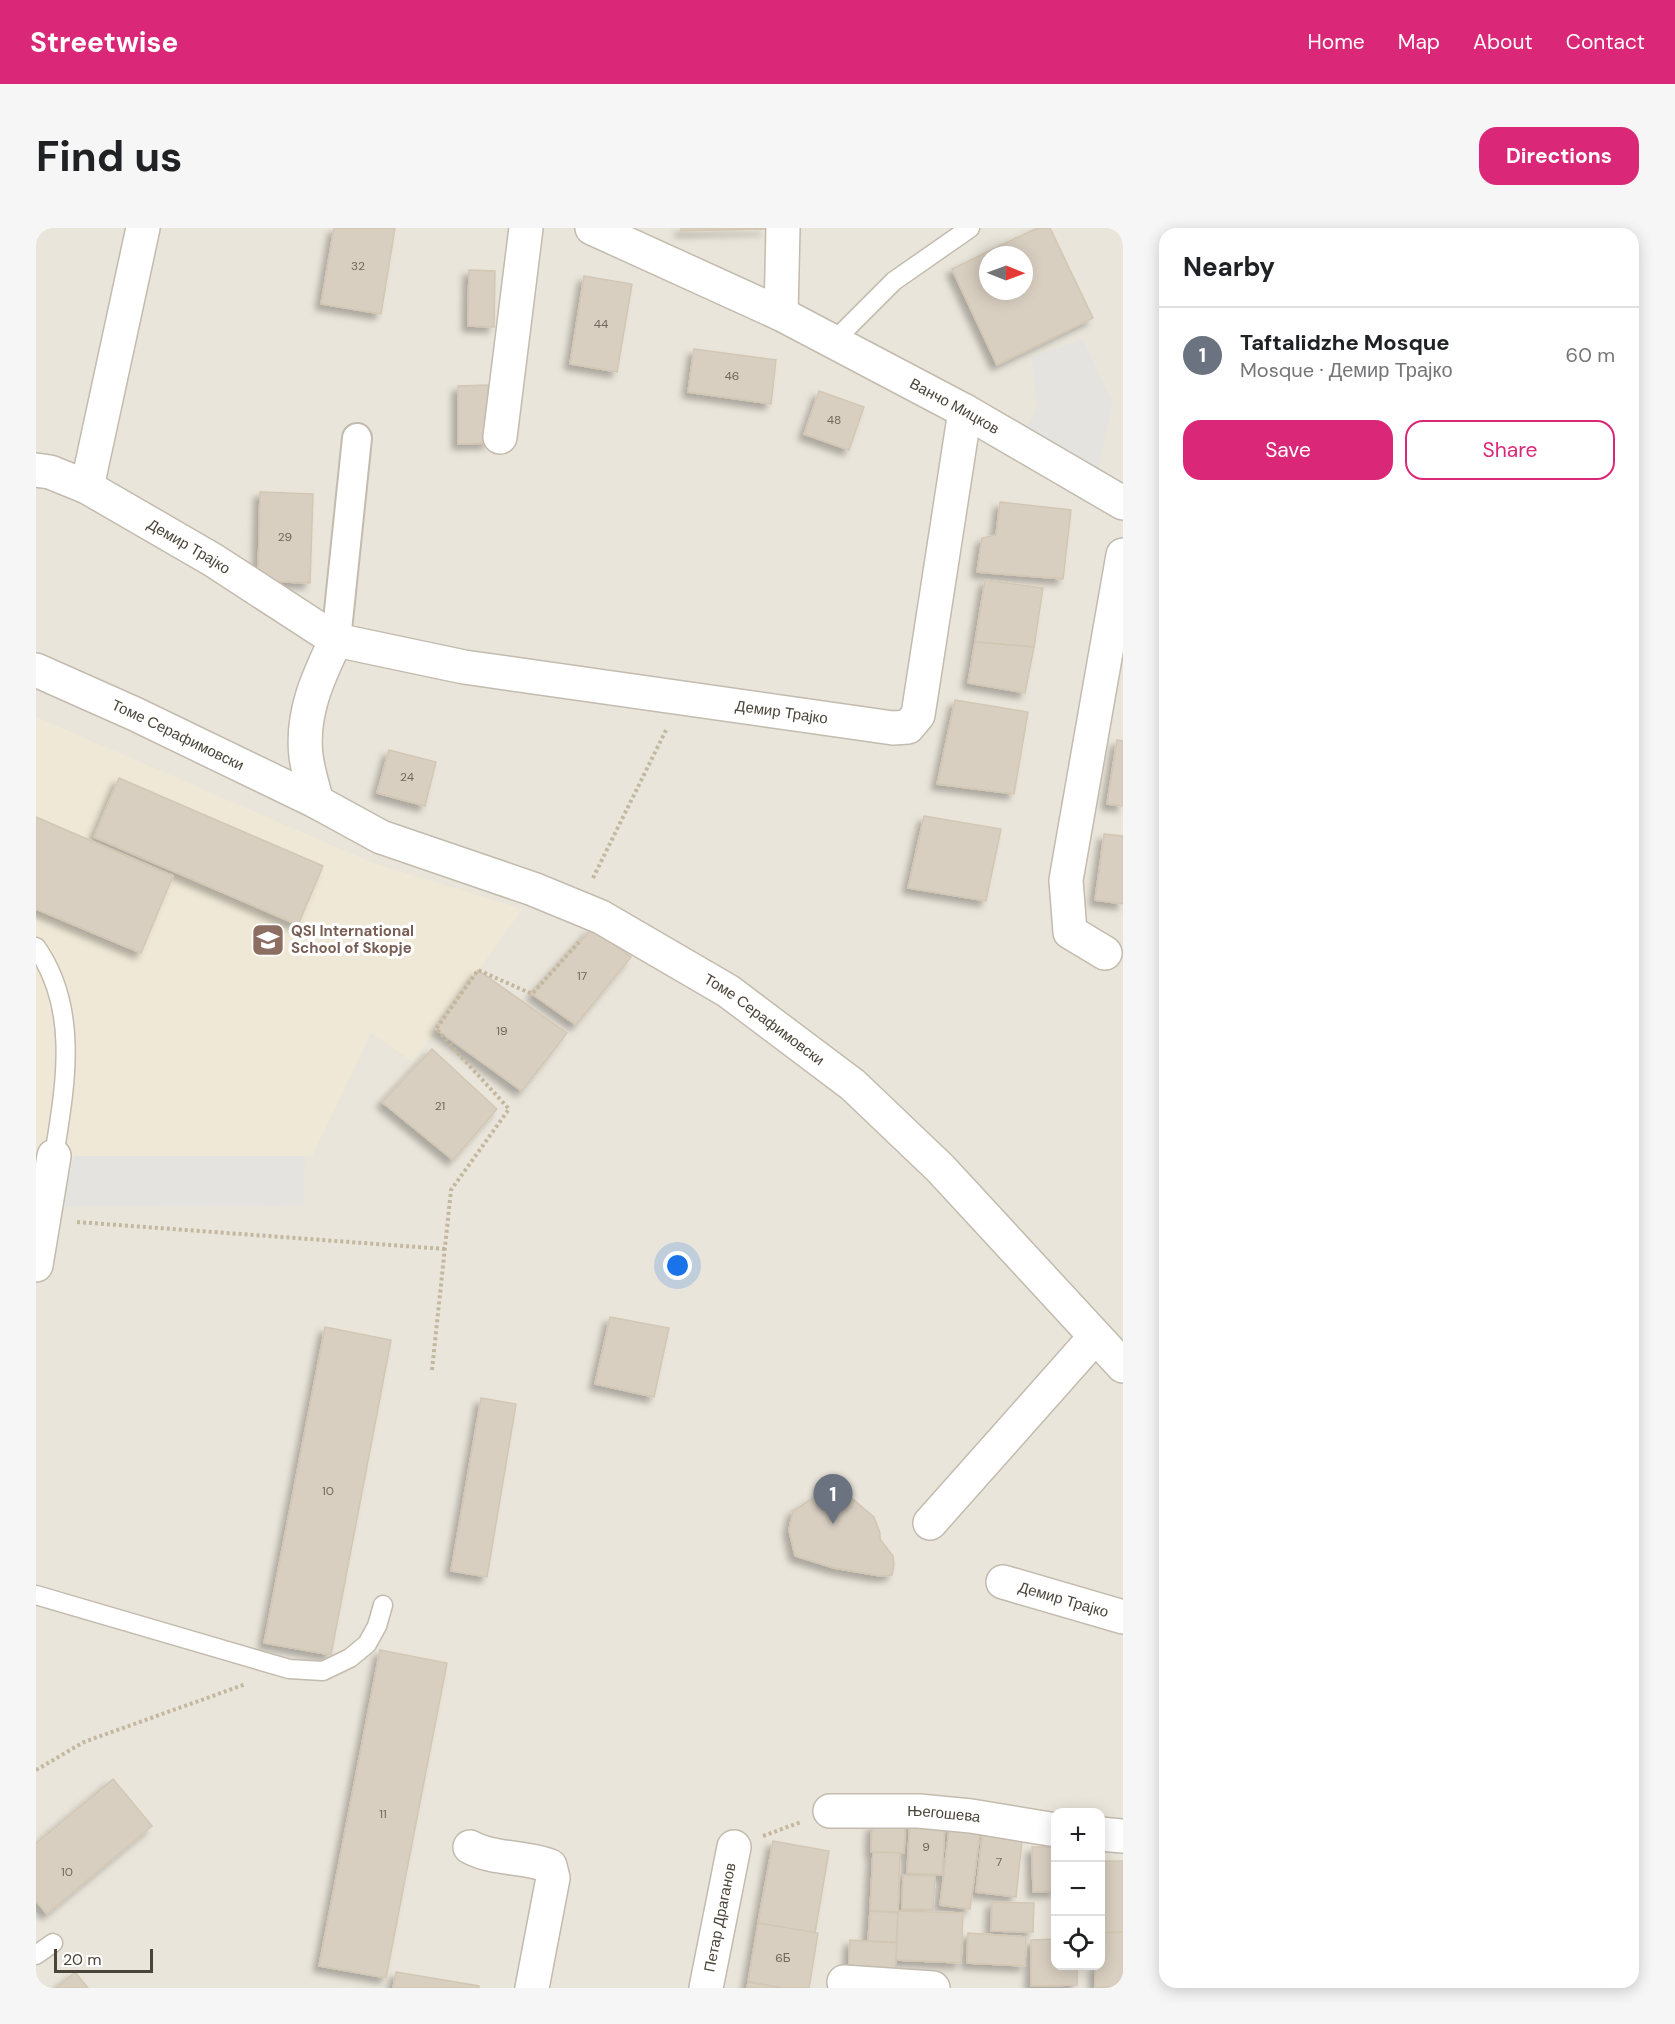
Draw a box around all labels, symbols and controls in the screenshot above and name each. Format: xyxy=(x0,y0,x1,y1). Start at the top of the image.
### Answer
text: Streetwise xyxy=(30,24,178,61)
text: Home xyxy=(1307,28,1365,56)
text: Map xyxy=(1398,28,1440,56)
text: About xyxy=(1473,28,1533,56)
text: Contact xyxy=(1566,28,1645,56)
button: Directions xyxy=(1479,127,1639,185)
text: Find us xyxy=(36,129,182,184)
north arrow xyxy=(979,246,1033,300)
text: Nearby xyxy=(1183,250,1275,284)
house number: 32 xyxy=(351,258,365,274)
house number: 44 xyxy=(594,316,608,332)
text: Taftalidzhe Mosque xyxy=(1240,328,1450,357)
text: 1 xyxy=(1199,342,1206,368)
text: 60 m xyxy=(1566,342,1615,368)
text: Mosque · Демир Трајко xyxy=(1240,357,1453,383)
house number: 46 xyxy=(725,368,739,384)
street label: Ванчо Мицков xyxy=(906,374,1003,439)
house number: 48 xyxy=(827,412,841,428)
button: Save xyxy=(1183,420,1393,480)
button: Share xyxy=(1405,420,1615,480)
street label: Демир Трајко xyxy=(144,514,234,579)
house number: 29 xyxy=(278,529,292,545)
street label: Томе Серафимовски xyxy=(108,695,247,775)
street label: Демир Трајко xyxy=(734,696,829,729)
house number: 24 xyxy=(400,769,414,785)
place label: QSI International School of Skopje xyxy=(291,921,414,958)
school or university icon: QSI International School of Skopje xyxy=(250,922,286,958)
house number: 17 xyxy=(577,968,587,984)
street label: Томе Серафимовски xyxy=(700,969,828,1070)
house number: 19 xyxy=(496,1023,508,1039)
house number: 21 xyxy=(435,1098,445,1114)
your location xyxy=(663,1251,692,1280)
pin: 1 xyxy=(814,1474,852,1524)
house number: 10 xyxy=(322,1483,334,1499)
street label: Демир Трајко xyxy=(1016,1577,1111,1622)
street label: Његошева xyxy=(907,1801,983,1828)
house number: 11 xyxy=(379,1806,387,1822)
map controls xyxy=(1051,1808,1105,1970)
button: + xyxy=(1051,1808,1105,1862)
house number: 9 xyxy=(922,1839,930,1855)
house number: 7 xyxy=(996,1854,1002,1870)
street label: Петар Драганов xyxy=(699,1861,741,1974)
button: − xyxy=(1051,1862,1105,1916)
house number: 10 xyxy=(61,1864,73,1880)
button: locate xyxy=(1051,1916,1105,1970)
scale bar xyxy=(54,1946,153,1974)
text: 20 m xyxy=(63,1949,102,1970)
house number: 6Б xyxy=(775,1950,791,1966)

